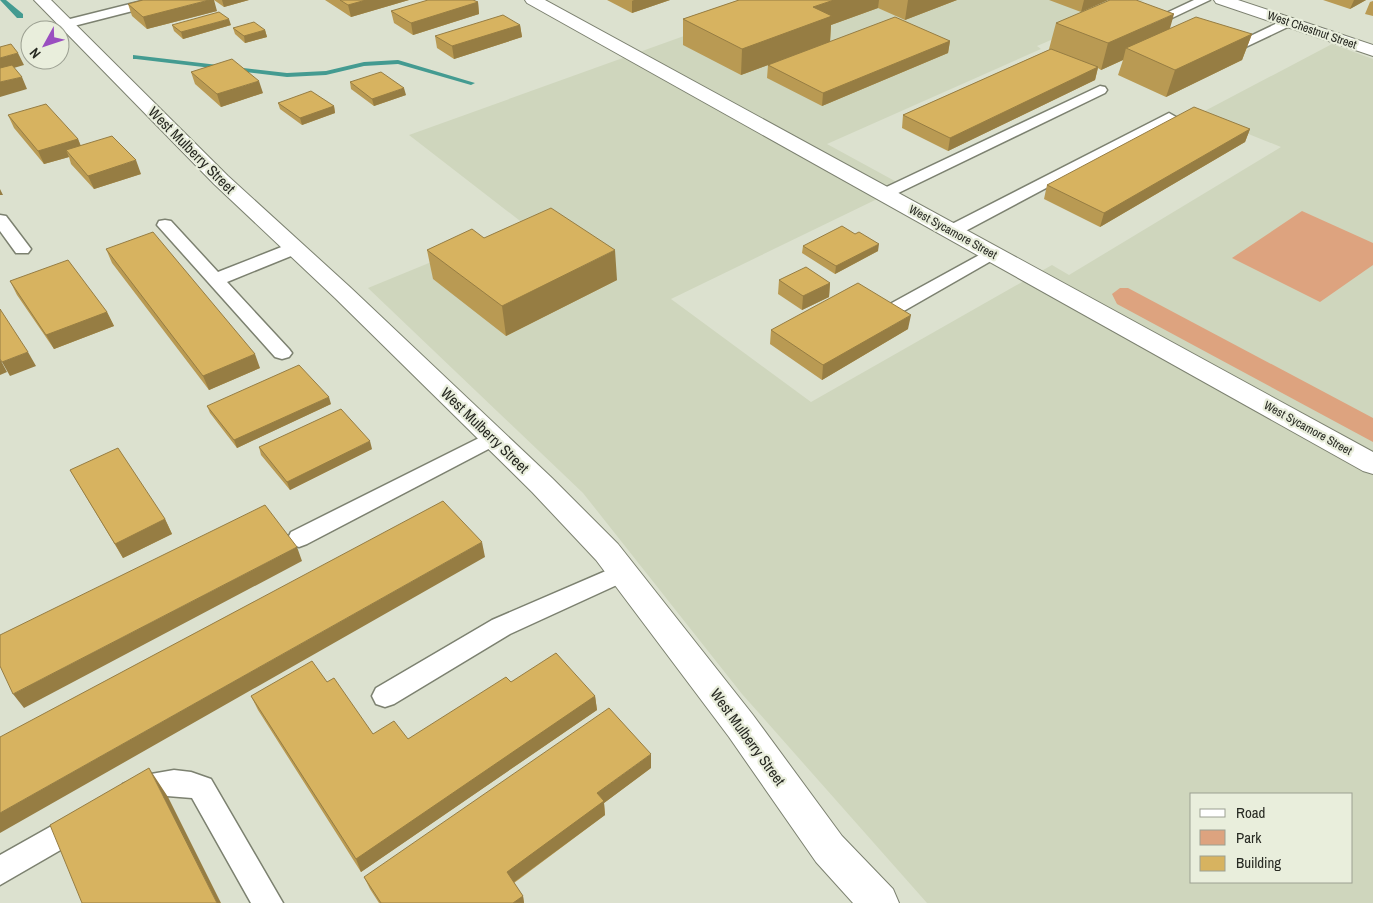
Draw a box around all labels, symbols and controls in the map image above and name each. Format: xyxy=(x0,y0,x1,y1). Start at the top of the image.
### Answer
street label: West Chestnut Street xyxy=(1265,7,1359,53)
north arrow xyxy=(20,20,70,70)
text: N xyxy=(25,44,45,62)
street label: West Mulberry Street xyxy=(144,102,241,199)
street label: West Sycamore Street xyxy=(906,201,1000,263)
street label: West Mulberry Street xyxy=(436,382,534,478)
street label: West Sycamore Street xyxy=(1261,397,1355,459)
street label: West Mulberry Street xyxy=(706,684,791,790)
legend xyxy=(1190,793,1353,883)
text: Road xyxy=(1236,802,1265,823)
text: Park xyxy=(1236,827,1262,848)
text: Building xyxy=(1236,852,1281,873)

